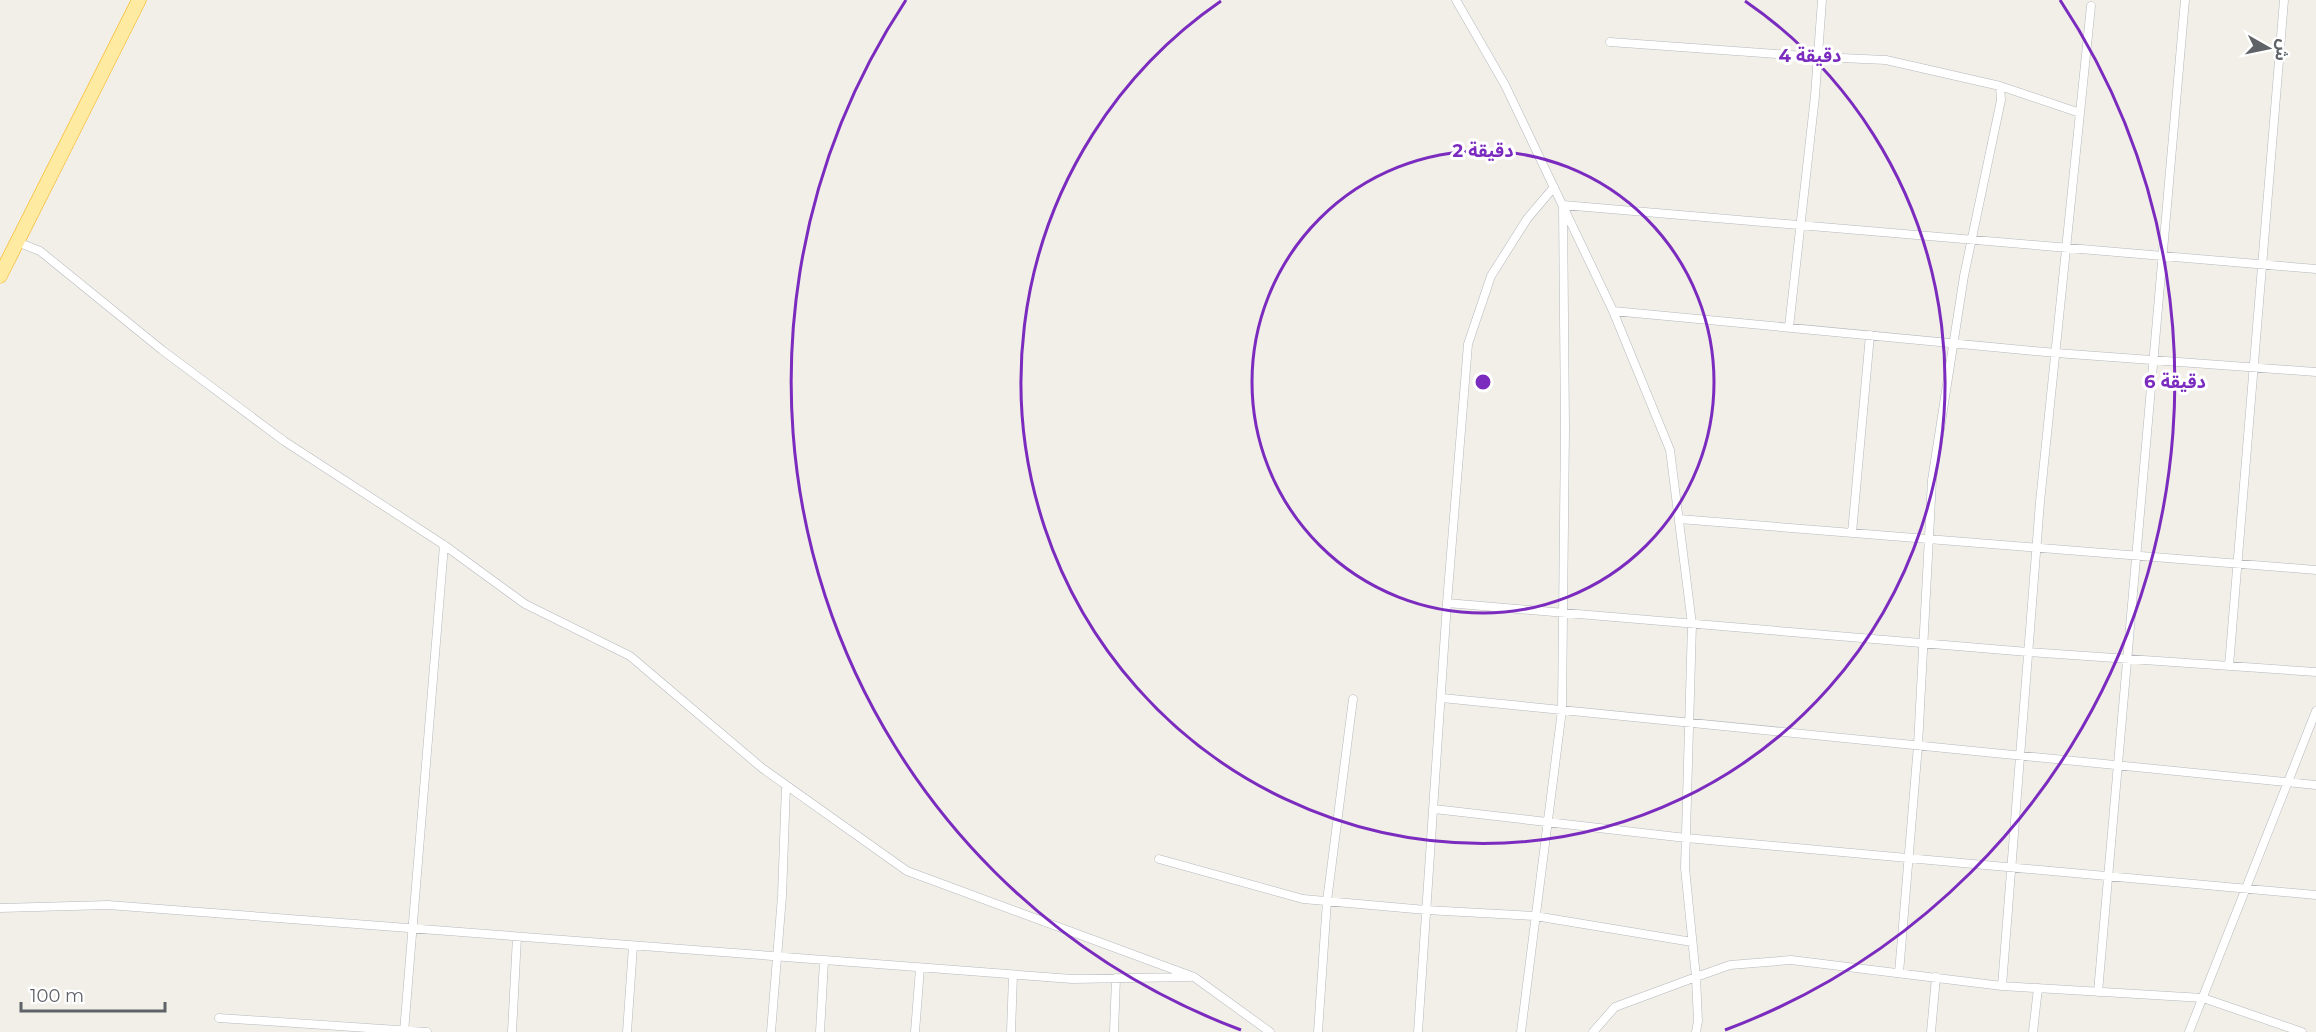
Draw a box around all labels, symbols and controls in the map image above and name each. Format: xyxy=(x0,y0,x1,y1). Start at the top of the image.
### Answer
north arrow xyxy=(2238,18,2298,78)
text: ش xyxy=(2271,38,2293,63)
text: 4 دقيقة xyxy=(1779,45,1841,67)
text: 2 دقيقة xyxy=(1452,140,1514,162)
text: 6 دقيقة xyxy=(2144,371,2206,393)
centre of rings xyxy=(1473,372,1493,392)
scale bar xyxy=(21,975,165,1013)
text: 100 m xyxy=(30,985,84,1007)

